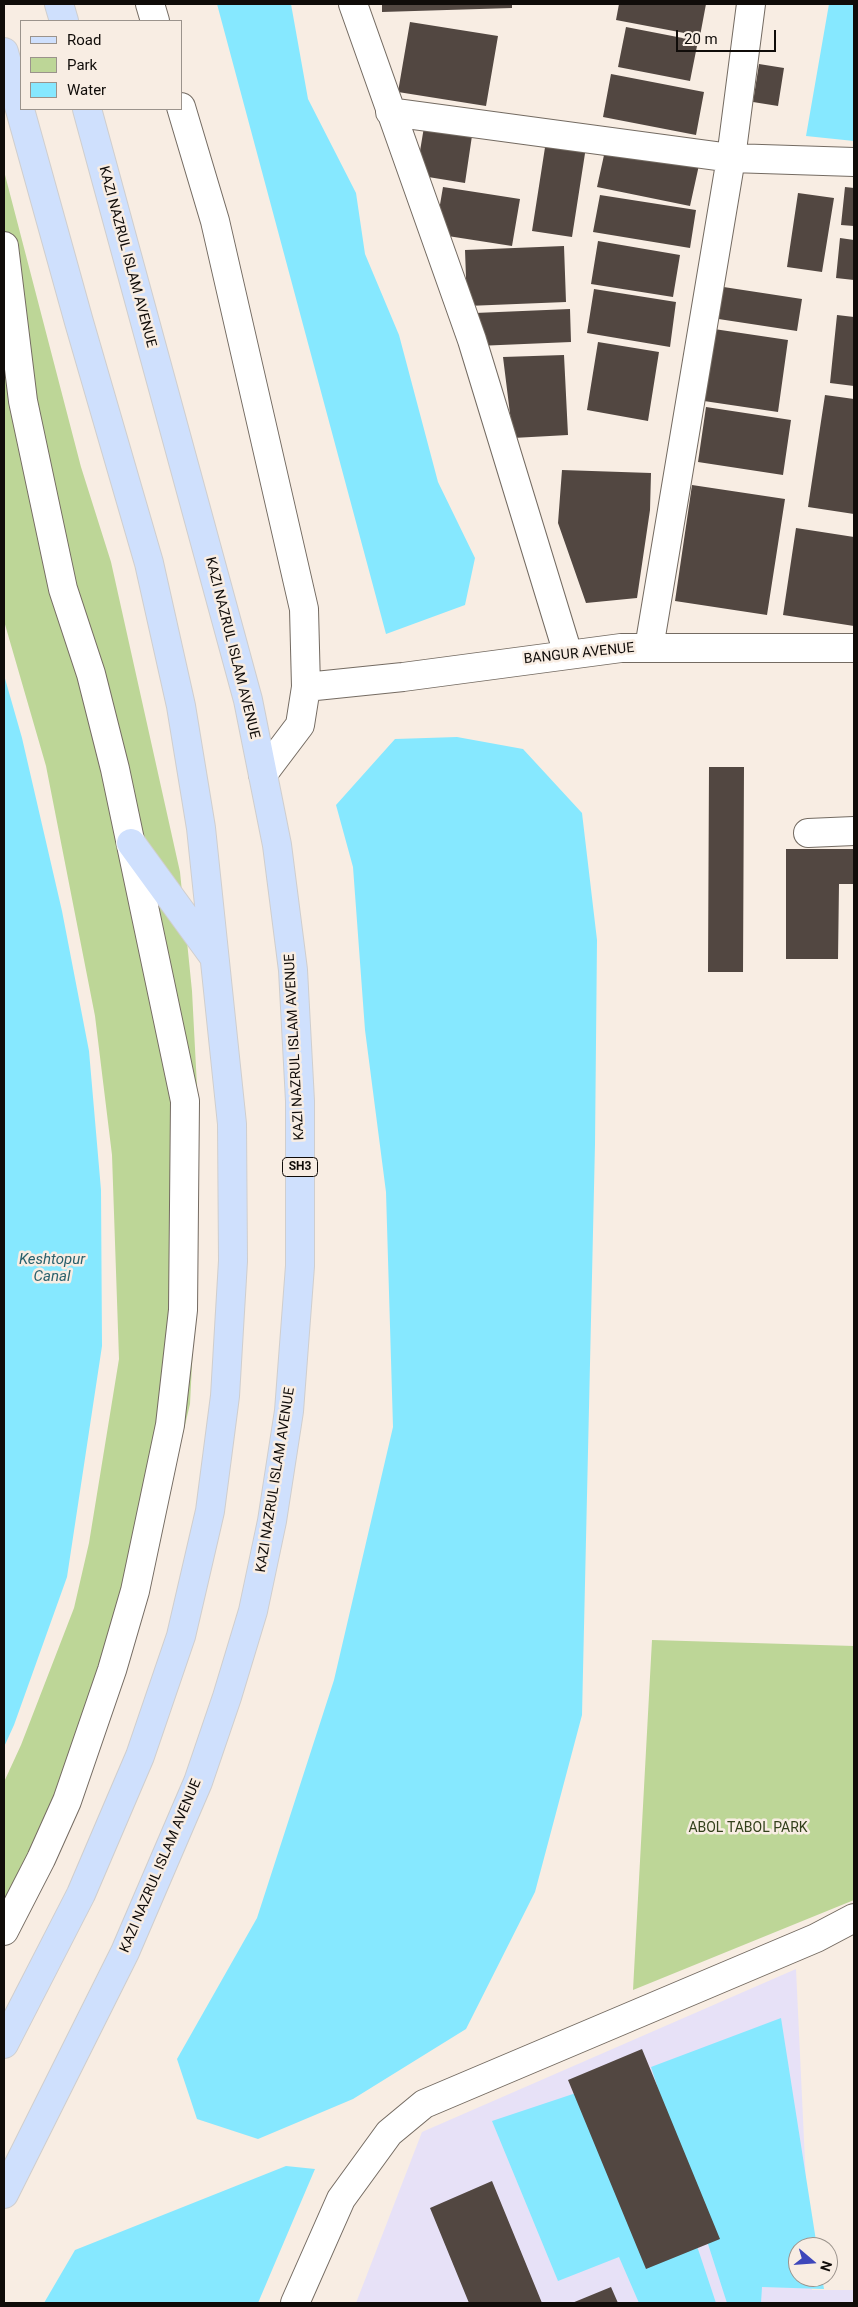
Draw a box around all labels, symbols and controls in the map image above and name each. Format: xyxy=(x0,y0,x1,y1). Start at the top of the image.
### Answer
legend xyxy=(20,20,182,110)
scale bar xyxy=(678,20,778,52)
text: 20 m xyxy=(684,30,718,48)
text: Road xyxy=(67,31,101,49)
text: Park xyxy=(67,56,97,74)
text: Water xyxy=(67,81,106,99)
street label: KAZI NAZRUL ISLAM AVENUE xyxy=(95,165,159,349)
street label: KAZI NAZRUL ISLAM AVENUE xyxy=(201,555,263,741)
street label: BANGUR AVENUE xyxy=(523,640,635,668)
street label: KAZI NAZRUL ISLAM AVENUE xyxy=(282,953,308,1141)
road number: SH3 xyxy=(282,1158,318,1176)
water label: Keshtopur Canal xyxy=(19,1251,85,1286)
street label: KAZI NAZRUL ISLAM AVENUE xyxy=(253,1386,299,1574)
street label: KAZI NAZRUL ISLAM AVENUE xyxy=(117,1777,205,1955)
park label: ABOL TABOL PARK xyxy=(688,1820,808,1836)
north arrow xyxy=(788,2237,838,2287)
text: N xyxy=(817,2259,835,2273)

